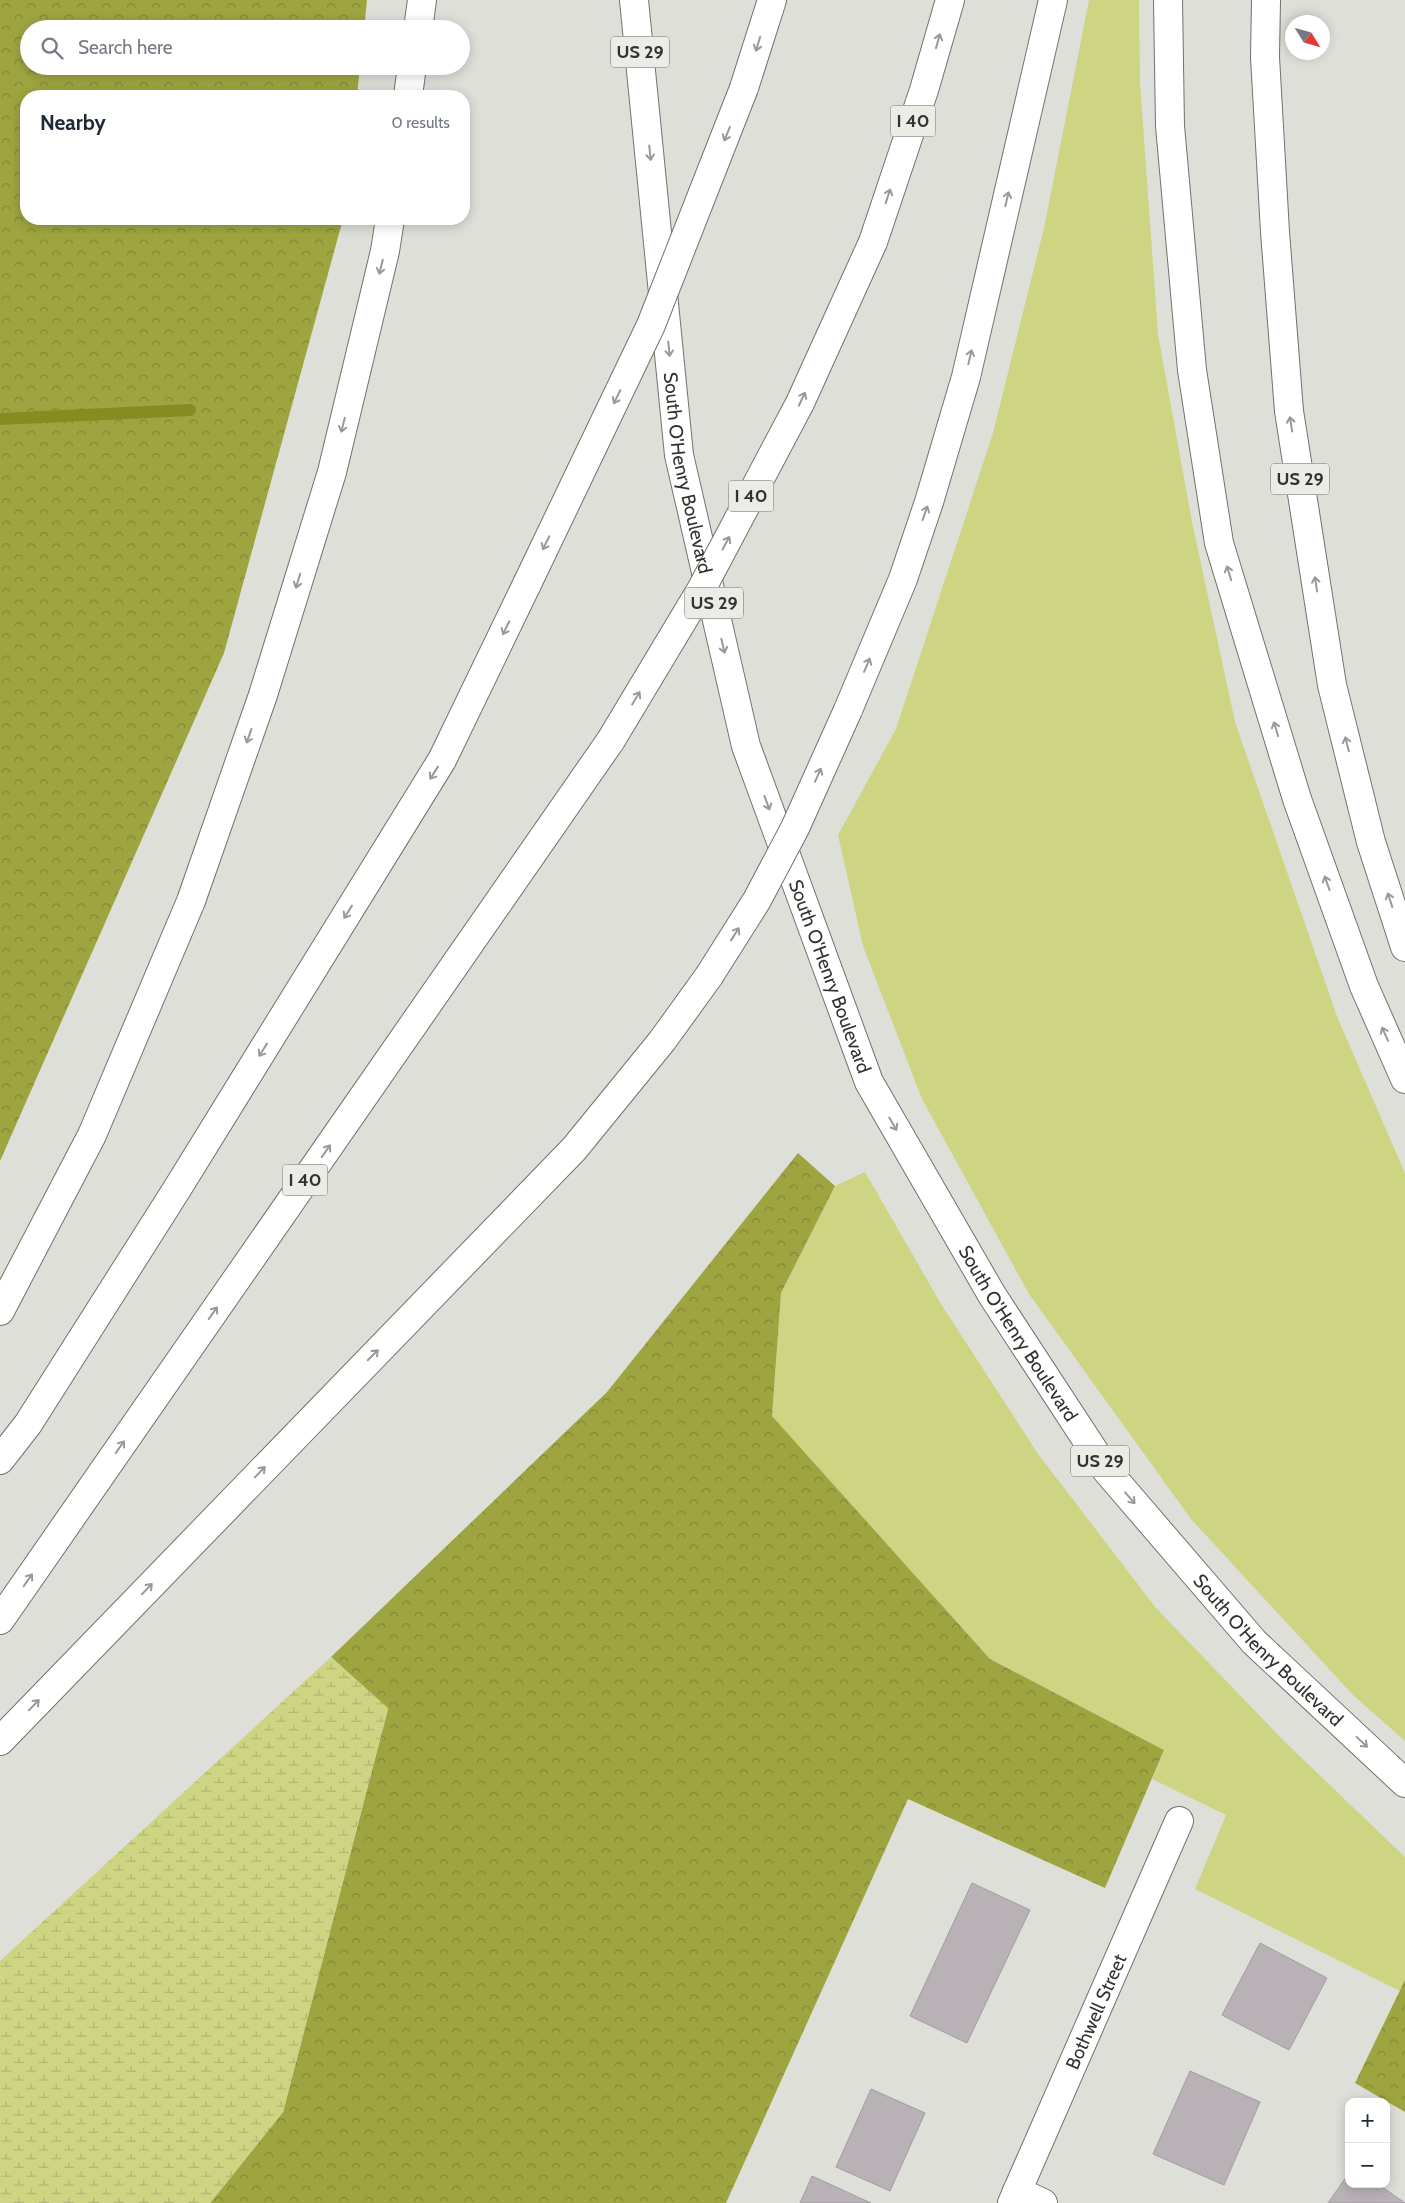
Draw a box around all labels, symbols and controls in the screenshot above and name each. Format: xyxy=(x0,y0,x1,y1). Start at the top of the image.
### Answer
north arrow xyxy=(1285,15,1330,60)
search box xyxy=(20,20,470,75)
one-way arrow xyxy=(933,33,943,49)
icon: search xyxy=(38,34,66,62)
text: Search here xyxy=(78,36,172,59)
road number: US 29 xyxy=(611,36,669,68)
one-way arrow xyxy=(753,36,762,52)
road number: I 40 xyxy=(890,105,936,136)
text: Nearby xyxy=(40,110,106,135)
text: 0 results xyxy=(391,113,450,132)
one-way arrow xyxy=(721,126,731,141)
one-way arrow xyxy=(645,145,655,161)
one-way arrow xyxy=(884,188,893,204)
one-way arrow xyxy=(1003,191,1012,207)
one-way arrow xyxy=(376,258,385,274)
one-way arrow xyxy=(664,341,674,357)
one-way arrow xyxy=(966,350,975,366)
street label: South O'Henry Boulevard xyxy=(659,371,717,576)
one-way arrow xyxy=(612,389,622,404)
one-way arrow xyxy=(798,392,807,407)
one-way arrow xyxy=(338,416,347,432)
one-way arrow xyxy=(1286,416,1296,432)
road number: US 29 xyxy=(1271,464,1329,494)
road number: I 40 xyxy=(728,481,774,512)
one-way arrow xyxy=(921,506,931,522)
one-way arrow xyxy=(541,535,551,550)
one-way arrow xyxy=(722,536,732,551)
one-way arrow xyxy=(1223,566,1233,582)
one-way arrow xyxy=(292,572,302,588)
one-way arrow xyxy=(1311,576,1321,592)
road number: US 29 xyxy=(685,588,743,618)
one-way arrow xyxy=(500,620,510,635)
one-way arrow xyxy=(719,638,729,654)
one-way arrow xyxy=(863,658,872,673)
one-way arrow xyxy=(632,692,642,706)
one-way arrow xyxy=(1270,721,1280,737)
one-way arrow xyxy=(244,727,253,743)
one-way arrow xyxy=(1342,736,1351,752)
one-way arrow xyxy=(428,766,438,780)
one-way arrow xyxy=(814,768,824,783)
one-way arrow xyxy=(763,794,772,810)
street label: South O'Henry Boulevard xyxy=(784,876,876,1076)
one-way arrow xyxy=(1322,876,1331,891)
one-way arrow xyxy=(1385,893,1394,909)
one-way arrow xyxy=(343,904,353,918)
one-way arrow xyxy=(730,928,740,942)
one-way arrow xyxy=(1380,1027,1389,1042)
one-way arrow xyxy=(258,1043,268,1057)
one-way arrow xyxy=(889,1117,899,1131)
one-way arrow xyxy=(321,1144,331,1158)
road number: I 40 xyxy=(282,1164,328,1196)
street label: South O'Henry Boulevard xyxy=(954,1241,1082,1426)
one-way arrow xyxy=(208,1306,218,1320)
one-way arrow xyxy=(367,1349,379,1362)
one-way arrow xyxy=(115,1440,125,1454)
road number: US 29 xyxy=(1071,1445,1129,1476)
one-way arrow xyxy=(254,1466,266,1478)
one-way arrow xyxy=(1124,1491,1136,1504)
street label: South O'Henry Boulevard xyxy=(1188,1569,1348,1731)
one-way arrow xyxy=(23,1573,33,1587)
one-way arrow xyxy=(141,1583,153,1595)
one-way arrow xyxy=(28,1699,40,1712)
one-way arrow xyxy=(1355,1736,1368,1748)
street label: Bothwell Street xyxy=(1061,1950,1132,2073)
map controls xyxy=(1345,2098,1390,2188)
button: + xyxy=(1345,2098,1390,2143)
button: − xyxy=(1345,2143,1390,2188)

